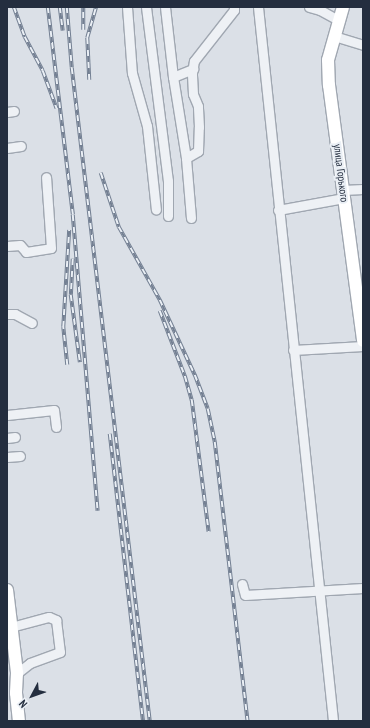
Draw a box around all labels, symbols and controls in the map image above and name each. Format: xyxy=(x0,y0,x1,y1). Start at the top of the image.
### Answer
street label: улица Горького xyxy=(331,143,351,203)
north arrow xyxy=(12,676,52,716)
text: N xyxy=(16,697,30,711)

